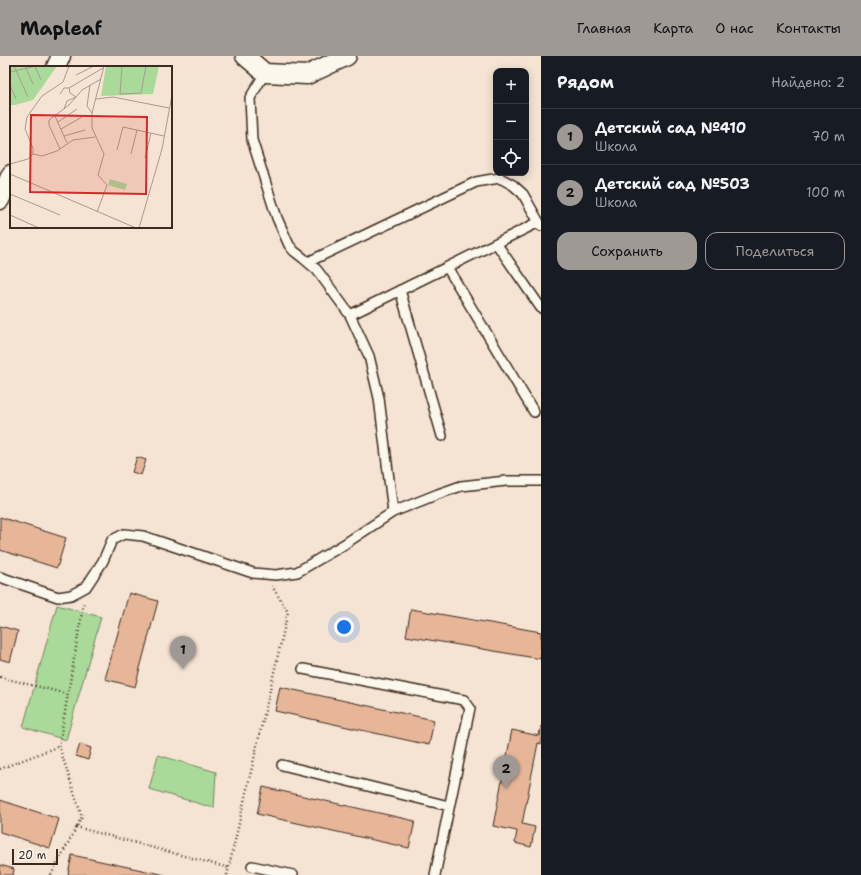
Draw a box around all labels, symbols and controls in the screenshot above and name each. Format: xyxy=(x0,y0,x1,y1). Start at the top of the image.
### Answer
text: Mapleaf xyxy=(20,16,102,41)
text: Главная xyxy=(577,19,631,37)
text: Карта xyxy=(653,19,693,37)
text: О нас xyxy=(715,19,754,37)
text: Контакты xyxy=(776,19,841,37)
inset map xyxy=(10,66,172,228)
map controls xyxy=(493,68,529,176)
button: + xyxy=(493,68,529,104)
text: Рядом xyxy=(557,71,614,93)
text: Найдено: 2 xyxy=(771,74,845,91)
button: − xyxy=(493,104,529,140)
text: Детский сад №410 xyxy=(595,118,746,138)
text: 1 xyxy=(567,128,573,145)
text: 70 m xyxy=(811,128,845,145)
text: Школа xyxy=(595,138,637,155)
button: locate xyxy=(493,140,529,176)
text: Детский сад №503 xyxy=(595,174,750,194)
text: 2 xyxy=(565,184,575,201)
text: 100 m xyxy=(806,184,845,201)
text: Школа xyxy=(595,194,637,211)
button: Сохранить xyxy=(557,232,697,270)
button: Поделиться xyxy=(705,232,845,270)
your location xyxy=(334,617,354,637)
pin: 1 xyxy=(170,636,196,669)
pin: 2 xyxy=(493,755,519,788)
scale bar xyxy=(12,847,58,866)
text: 20 m xyxy=(18,848,46,863)

